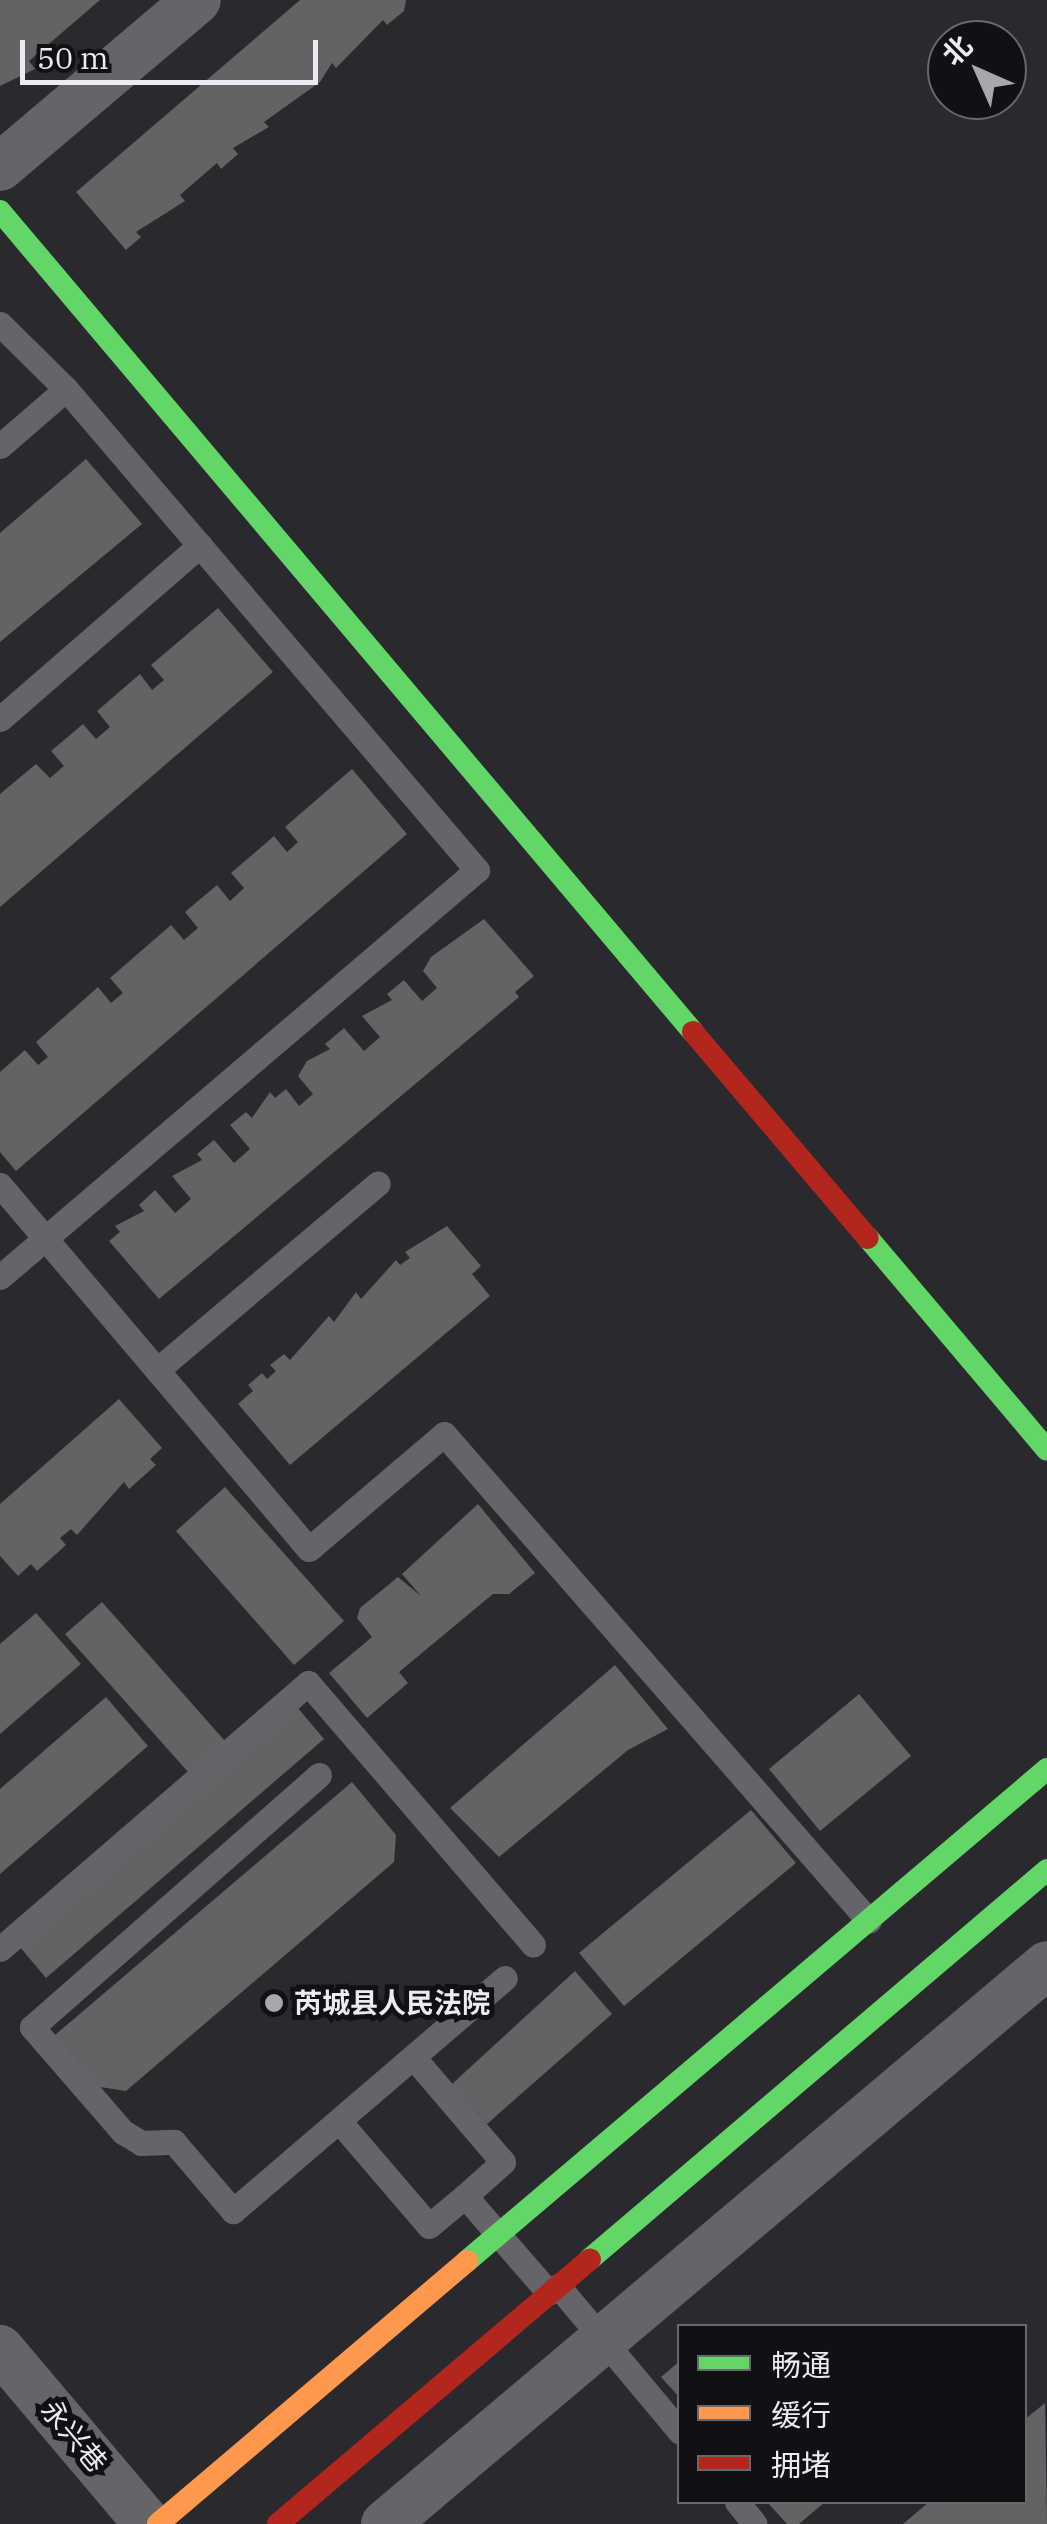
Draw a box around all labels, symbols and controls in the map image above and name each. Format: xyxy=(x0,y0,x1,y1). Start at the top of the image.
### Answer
scale bar xyxy=(25,20,322,82)
north arrow xyxy=(927,20,1027,120)
text: 北 xyxy=(934,27,980,73)
text: 50 m xyxy=(37,38,109,77)
place label: 芮城县人民法院 xyxy=(294,1986,490,2020)
marker: 芮城县人民法院 xyxy=(263,1992,285,2014)
legend xyxy=(677,2324,1027,2504)
text: 畅通 xyxy=(771,2345,831,2384)
street label: 永兴巷 xyxy=(34,2393,114,2479)
text: 缓行 xyxy=(771,2395,831,2434)
text: 拥堵 xyxy=(771,2445,831,2484)

